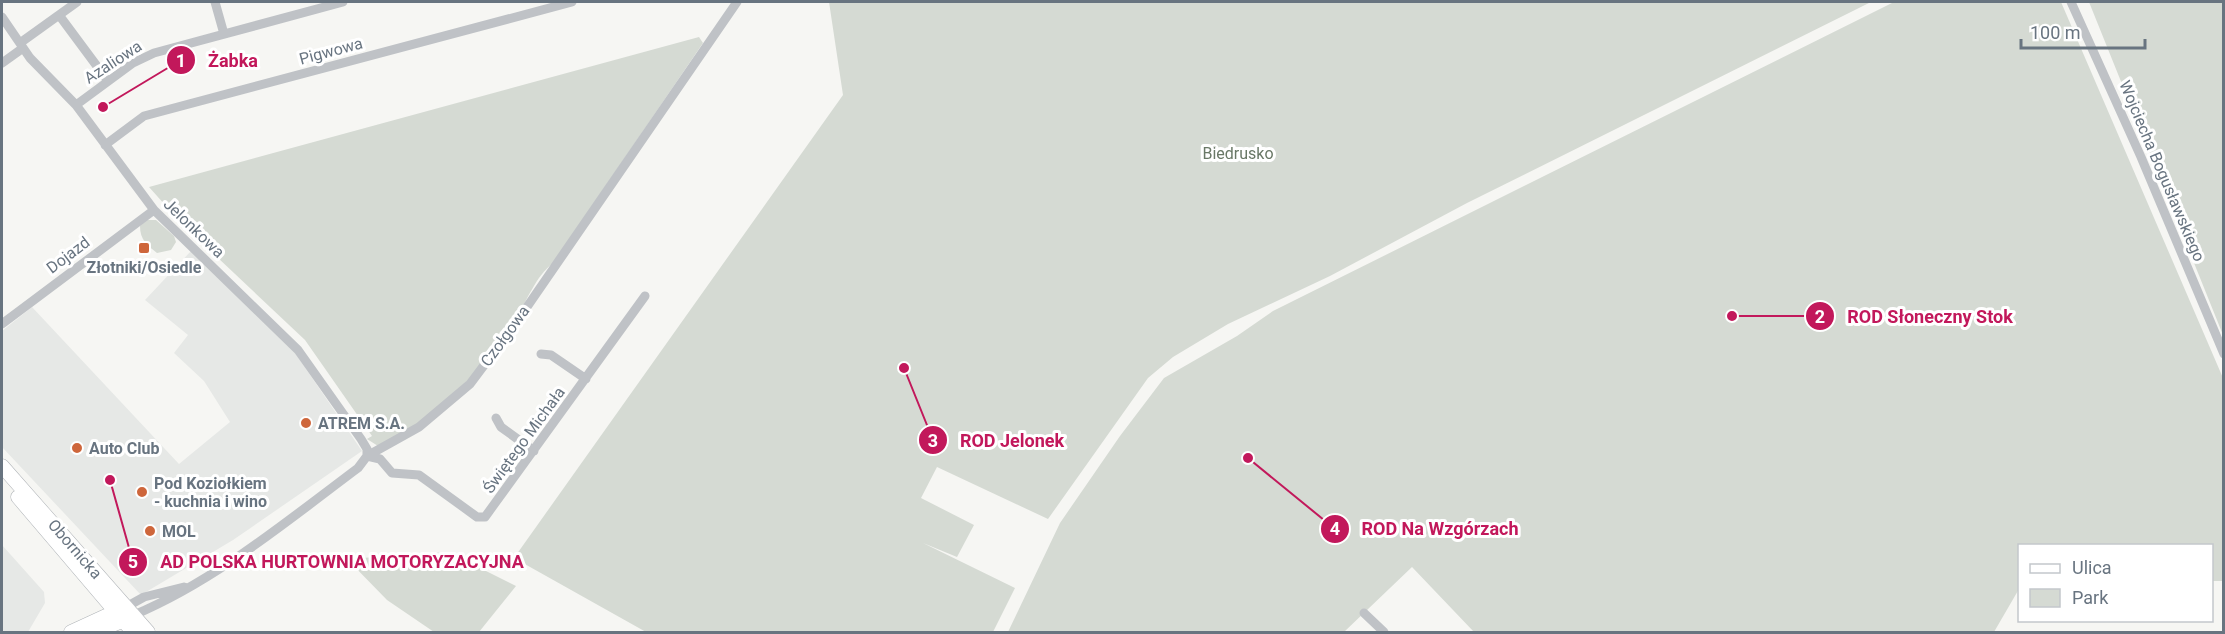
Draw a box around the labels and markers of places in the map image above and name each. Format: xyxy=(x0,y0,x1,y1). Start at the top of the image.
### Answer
callout: Żabka xyxy=(166,42,270,78)
marker: Złotniki/Osiedle xyxy=(137,241,151,255)
place label: Złotniki/Osiedle xyxy=(87,258,202,277)
callout: ROD Słoneczny Stok xyxy=(1805,298,2025,334)
place label: ATREM S.A. xyxy=(318,414,405,433)
marker: ATREM S.A. xyxy=(299,416,313,430)
callout: ROD Jelonek xyxy=(918,422,1076,458)
place label: Auto Club xyxy=(89,439,160,458)
marker: Auto Club xyxy=(70,441,84,455)
place label: Pod Koziołkiem - kuchnia i wino xyxy=(154,474,267,511)
marker: Pod Koziołkiem - kuchnia i wino xyxy=(135,485,149,499)
callout: ROD Na Wzgórzach xyxy=(1320,511,1531,547)
place label: MOL xyxy=(162,522,196,541)
marker: MOL xyxy=(143,524,157,538)
callout: AD POLSKA HURTOWNIA MOTORYZACYJNA xyxy=(118,544,535,580)

